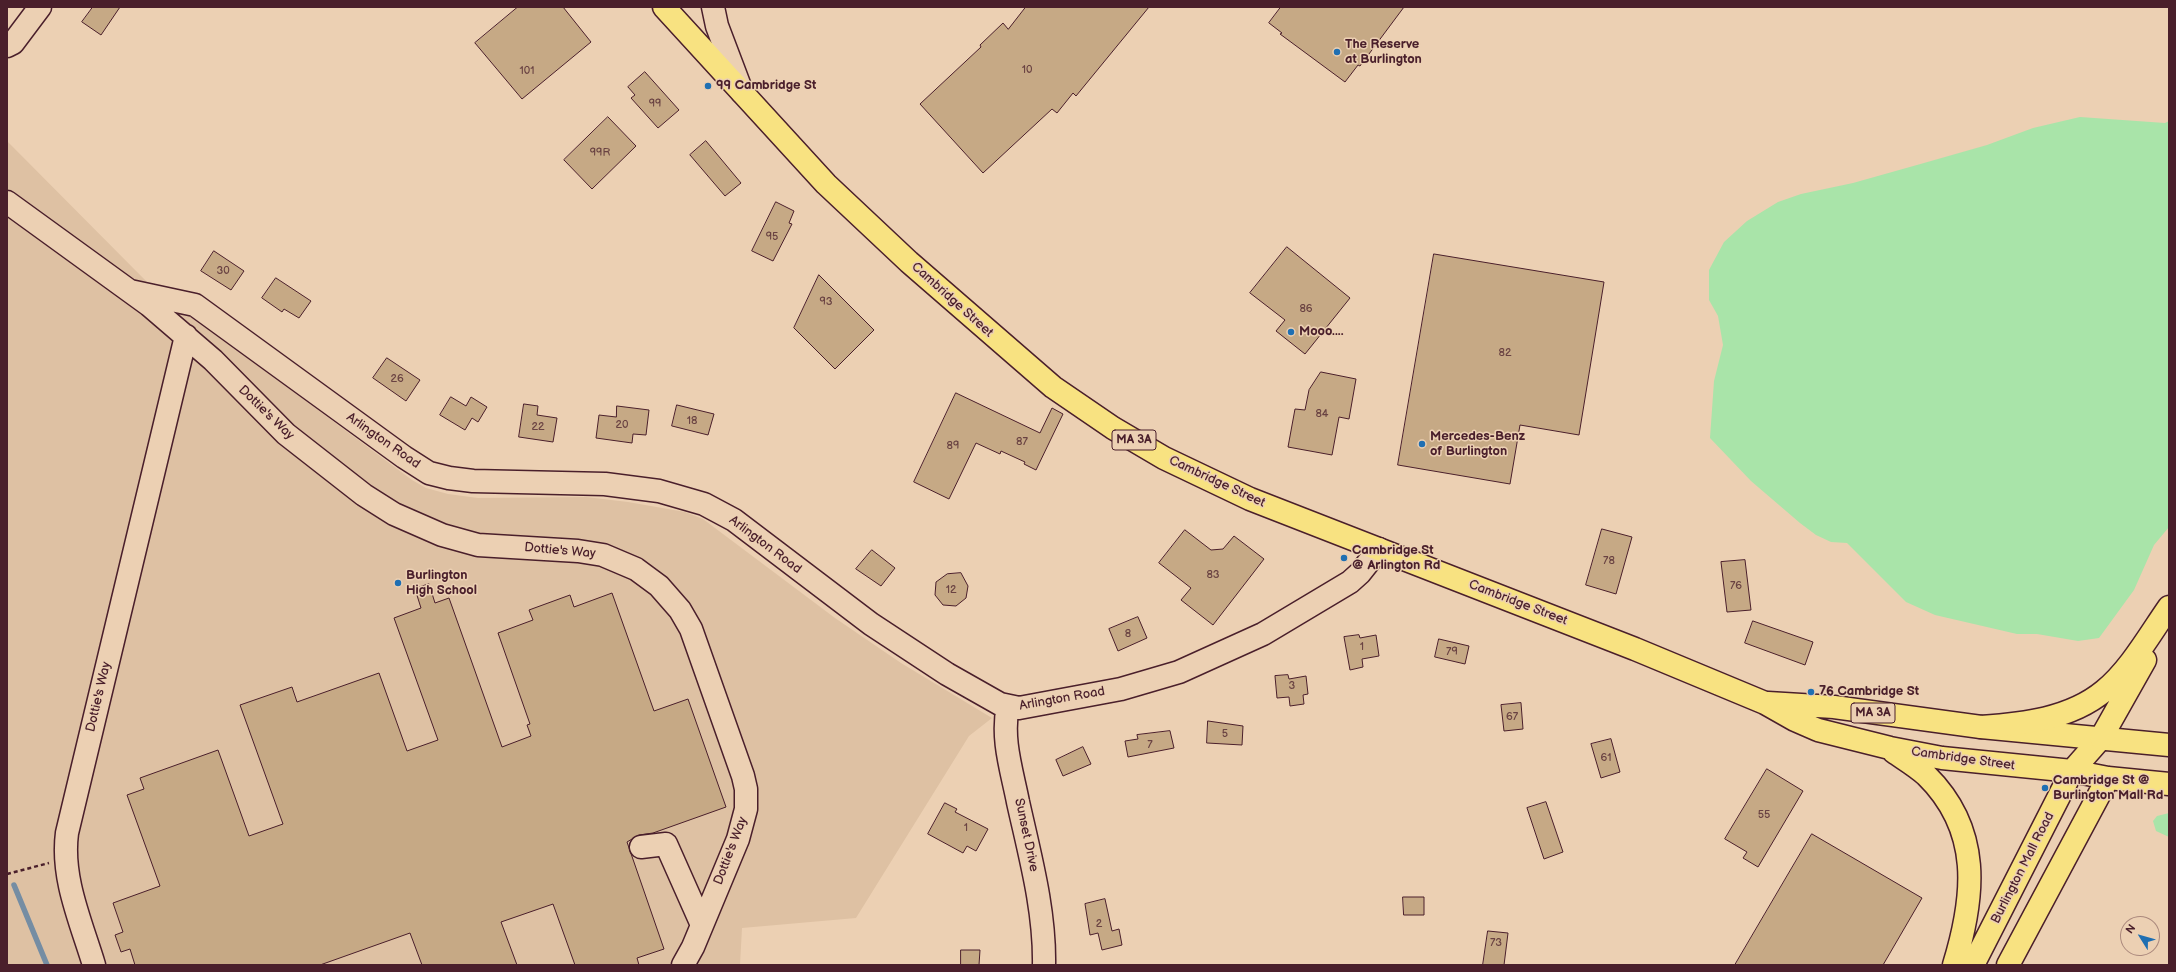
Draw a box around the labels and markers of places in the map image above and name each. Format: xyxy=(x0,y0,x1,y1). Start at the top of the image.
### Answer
place label: The Reserve at Burlington xyxy=(1345,37,1422,68)
marker: The Reserve at Burlington xyxy=(1332,47,1342,57)
place label: 99 Cambridge St xyxy=(716,78,816,94)
marker: 99 Cambridge St xyxy=(703,81,713,91)
place label: Mooo.... xyxy=(1299,324,1343,340)
marker: Mooo.... xyxy=(1286,327,1296,337)
place label: Mercedes-Benz of Burlington xyxy=(1430,429,1525,460)
marker: Mercedes-Benz of Burlington xyxy=(1417,439,1427,449)
place label: Cambridge St @ Arlington Rd xyxy=(1352,543,1440,574)
marker: Cambridge St @ Arlington Rd xyxy=(1339,553,1349,563)
place label: Burlington High School xyxy=(406,568,477,599)
marker: Burlington High School xyxy=(393,578,403,588)
place label: 76 Cambridge St xyxy=(1819,684,1919,700)
marker: 76 Cambridge St xyxy=(1806,687,1816,697)
place label: Cambridge St @ Burlington Mall Rd xyxy=(2053,773,2163,804)
marker: Cambridge St @ Burlington Mall Rd xyxy=(2040,783,2050,793)

